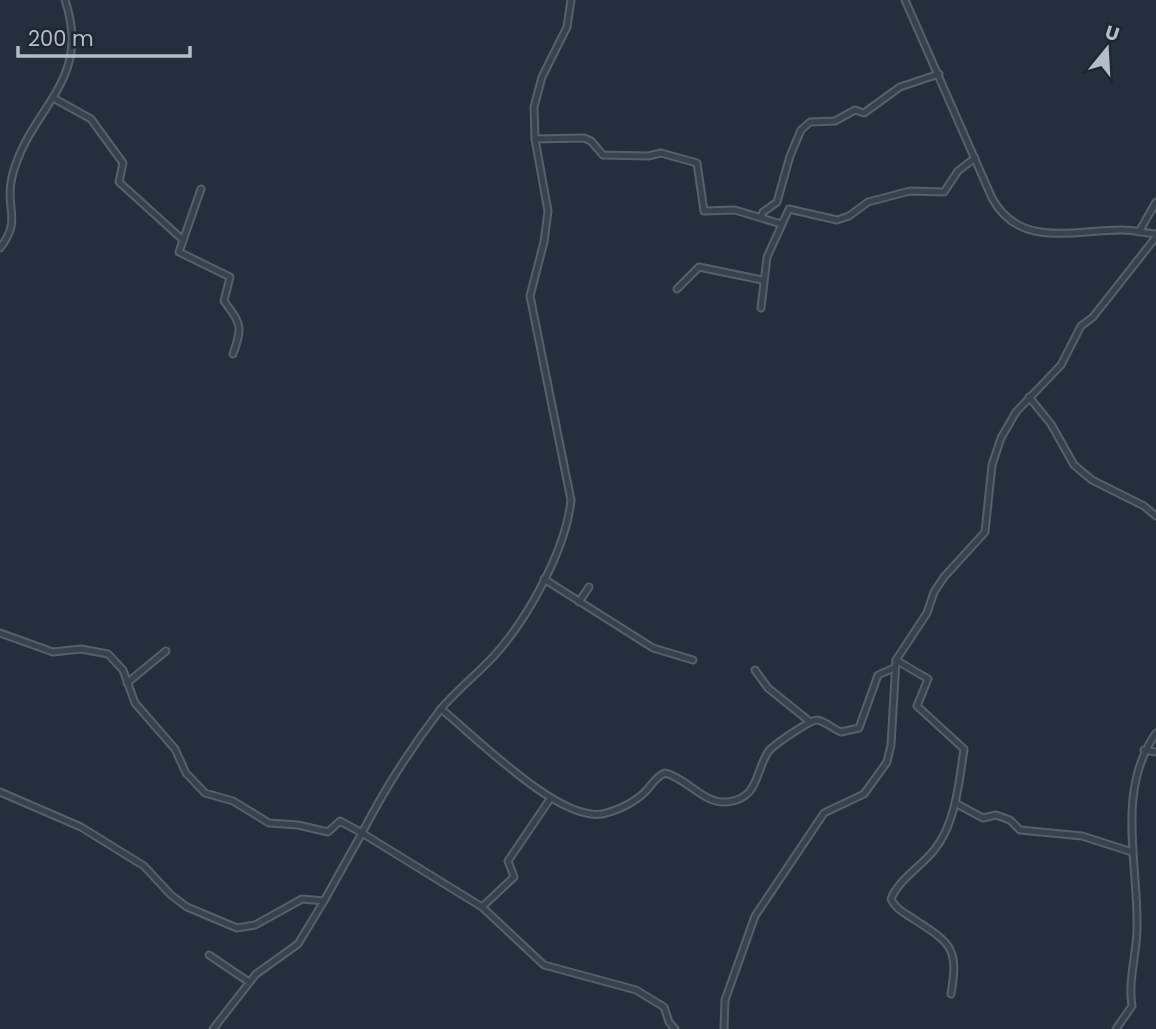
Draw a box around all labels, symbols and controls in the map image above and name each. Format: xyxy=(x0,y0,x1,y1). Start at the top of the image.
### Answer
scale bar xyxy=(18,14,189,58)
north arrow xyxy=(1072,14,1142,84)
text: U xyxy=(1102,18,1123,48)
text: 200 m xyxy=(28,24,94,53)

